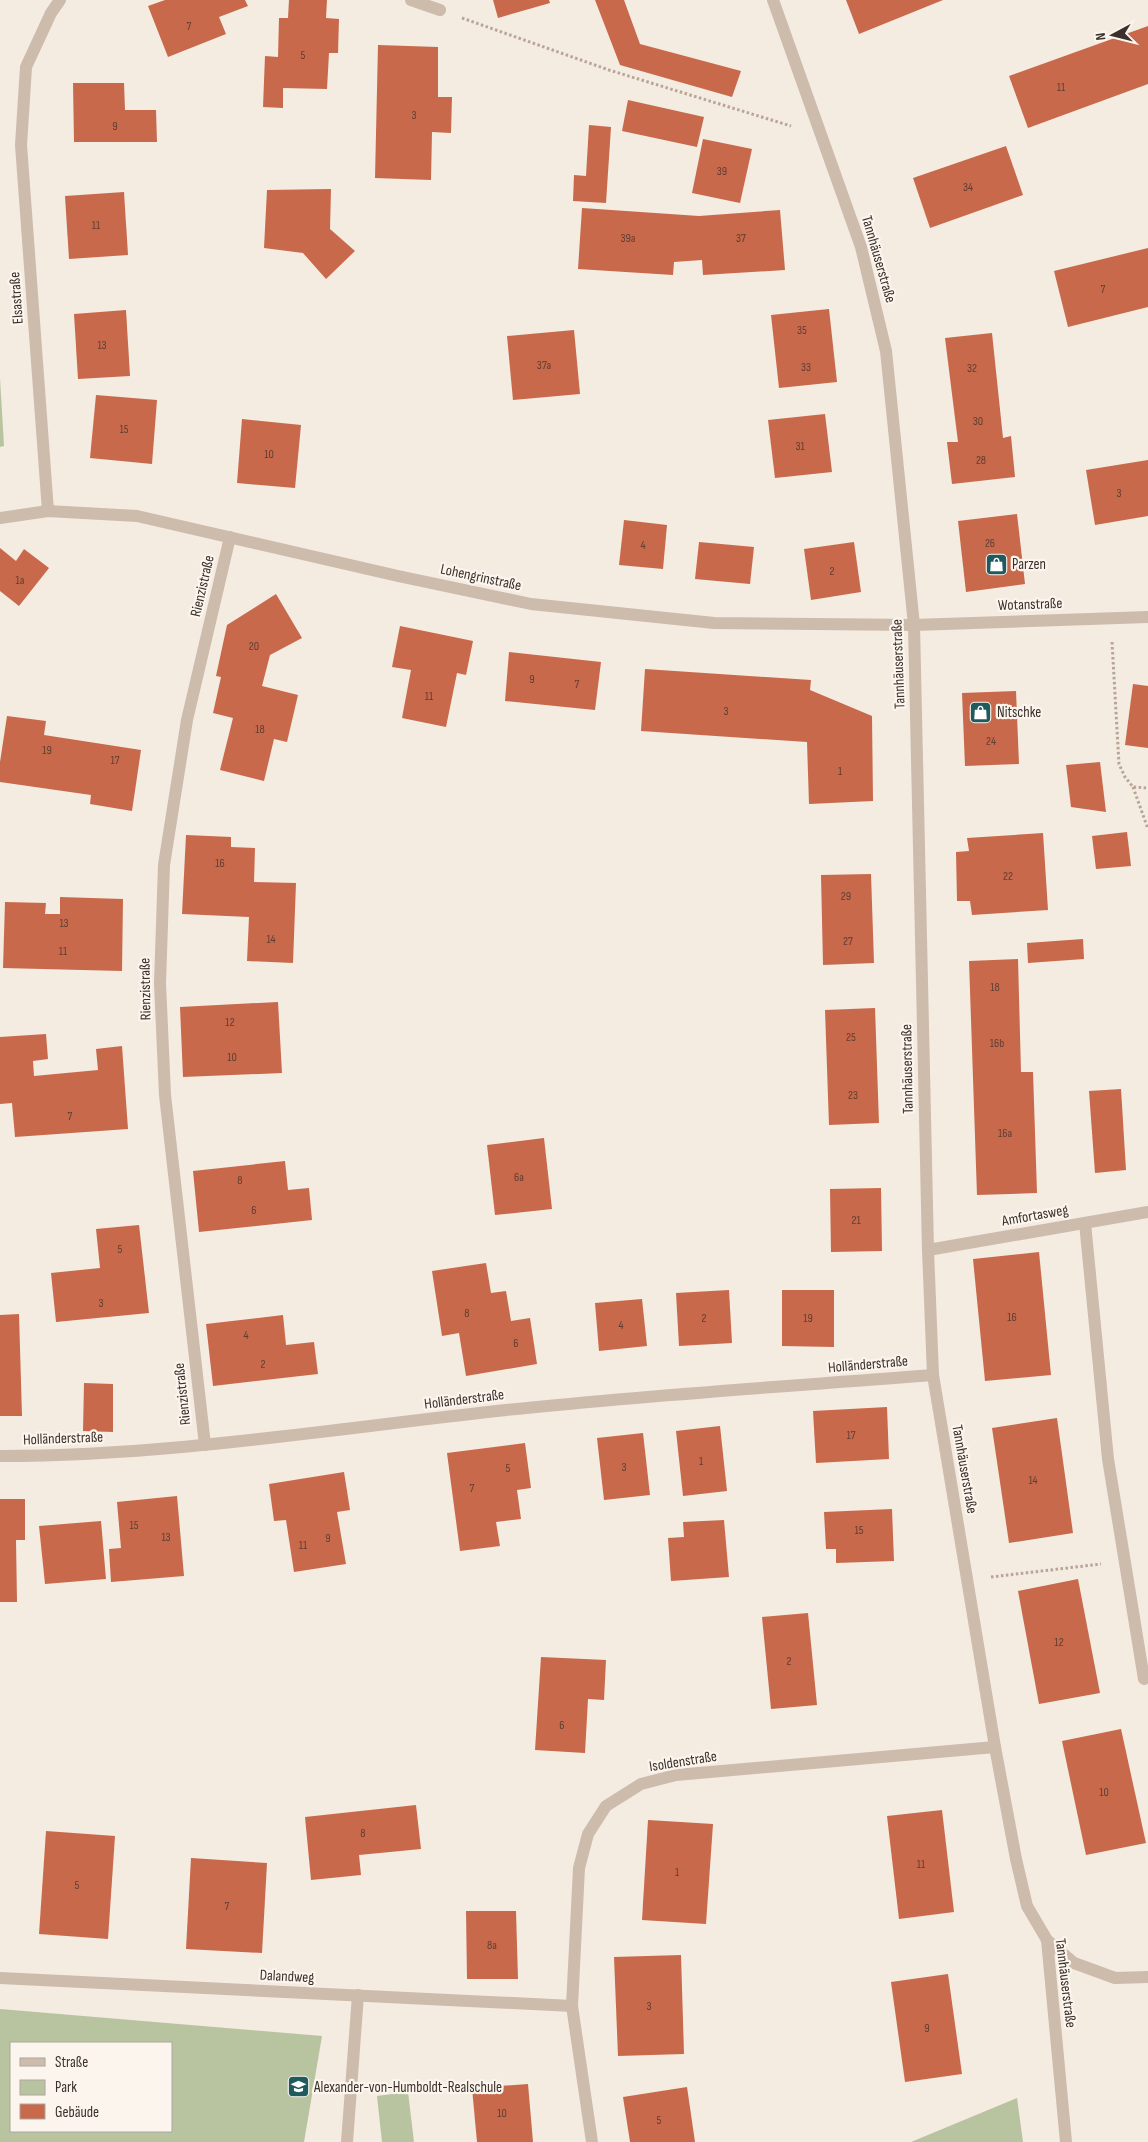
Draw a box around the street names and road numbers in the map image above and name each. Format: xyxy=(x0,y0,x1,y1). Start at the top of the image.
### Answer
street label: Tannhäuserstraße xyxy=(857,213,900,305)
street label: Elsastraße xyxy=(5,271,28,325)
street label: Rienzistraße xyxy=(186,554,219,619)
street label: Lohengrinstraße xyxy=(439,560,523,595)
street label: Wotanstraße xyxy=(997,594,1063,615)
street label: Tannhäuserstraße xyxy=(887,619,910,709)
street label: Rienzistraße xyxy=(135,958,156,1020)
street label: Tannhäuserstraße xyxy=(897,1024,918,1114)
street label: Amfortasweg xyxy=(999,1200,1070,1231)
street label: Holländerstraße xyxy=(827,1352,909,1377)
street label: Rienzistraße xyxy=(170,1362,195,1426)
street label: Holländerstraße xyxy=(423,1385,505,1414)
street label: Tannhäuserstraße xyxy=(947,1423,982,1515)
street label: Holländerstraße xyxy=(23,1428,103,1449)
street label: Isoldenstraße xyxy=(648,1747,718,1776)
street label: Tannhäuserstraße xyxy=(1051,1937,1080,2029)
street label: Dalandweg xyxy=(259,1966,315,1987)

